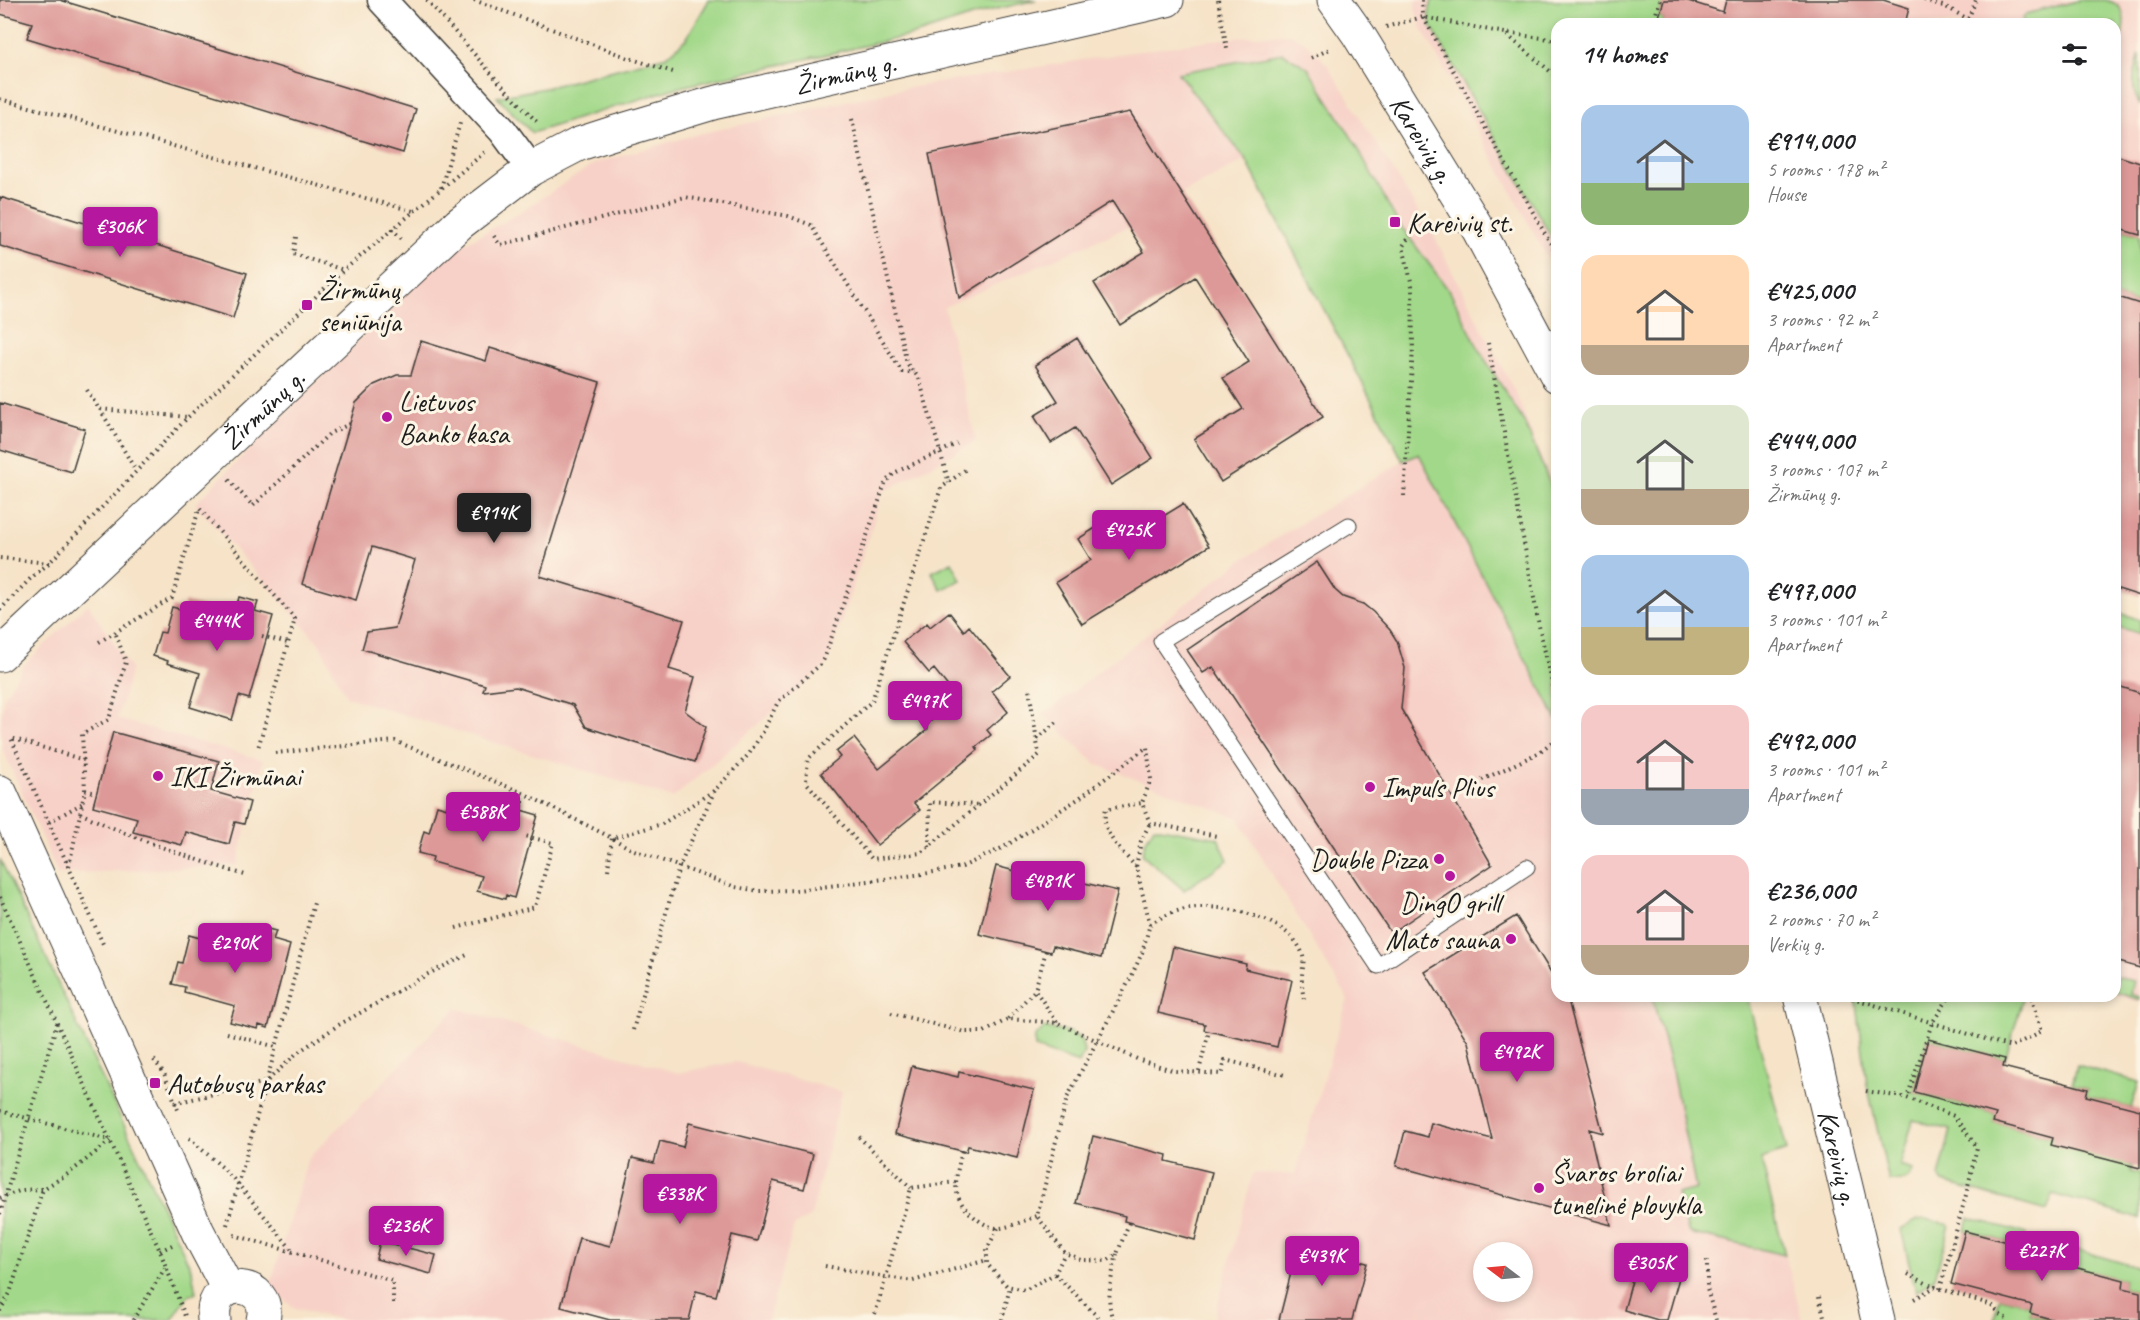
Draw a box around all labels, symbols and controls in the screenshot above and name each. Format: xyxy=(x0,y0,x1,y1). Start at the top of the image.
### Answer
text: 14 homes xyxy=(1581,38,1666,71)
icon: filters xyxy=(2058,38,2091,71)
street label: Žirmūnų g. xyxy=(791,45,900,102)
street label: Kareivių g. xyxy=(1382,89,1463,190)
text: €914,000 xyxy=(1767,124,1854,157)
icon: home xyxy=(1629,129,1701,201)
text: 5 rooms · 178 m² xyxy=(1767,157,1884,182)
text: House xyxy=(1767,182,1806,207)
place label: Kareivių st. xyxy=(1407,205,1513,240)
pin: €306K xyxy=(78,207,162,258)
text: €306K xyxy=(97,214,143,239)
marker: Kareivių st. xyxy=(1388,215,1402,229)
place label: Žirmūnų seniūnija xyxy=(319,272,402,339)
text: €425,000 xyxy=(1767,274,1854,307)
icon: home xyxy=(1629,279,1701,351)
marker: Žirmūnų seniūnija xyxy=(300,298,314,312)
text: 3 rooms · 92 m² xyxy=(1767,307,1875,332)
text: Apartment xyxy=(1767,332,1840,357)
street label: Žirmūnų g. xyxy=(213,361,313,457)
place label: Lietuvos Banko kasa xyxy=(399,384,511,451)
marker: Lietuvos Banko kasa xyxy=(380,410,394,424)
text: €444,000 xyxy=(1767,424,1854,457)
icon: home xyxy=(1629,429,1701,501)
text: 3 rooms · 107 m² xyxy=(1767,457,1884,482)
text: Žirmūnų g. xyxy=(1767,482,1840,507)
pin: €914K xyxy=(452,493,536,544)
text: €914K xyxy=(471,500,517,525)
pin: €425K xyxy=(1087,510,1171,561)
text: €425K xyxy=(1106,517,1152,542)
text: €497,000 xyxy=(1767,574,1854,607)
icon: home xyxy=(1629,579,1701,651)
pin: €444K xyxy=(175,601,259,652)
text: 3 rooms · 101 m² xyxy=(1767,607,1884,632)
text: €444K xyxy=(194,608,240,633)
text: Apartment xyxy=(1767,632,1840,657)
pin: €497K xyxy=(883,681,967,732)
text: €497K xyxy=(902,688,948,713)
text: €492,000 xyxy=(1767,724,1854,757)
icon: home xyxy=(1629,729,1701,801)
text: 3 rooms · 101 m² xyxy=(1767,757,1884,782)
place label: IKI Žirmūnai xyxy=(170,759,305,794)
marker: IKI Žirmūnai xyxy=(151,769,165,783)
place label: Impuls Plius xyxy=(1382,770,1496,805)
marker: Impuls Plius xyxy=(1363,780,1377,794)
text: Apartment xyxy=(1767,782,1840,807)
pin: €588K xyxy=(441,792,525,843)
text: €588K xyxy=(460,799,506,824)
place label: Double Pizza xyxy=(1310,842,1429,877)
marker: Double Pizza xyxy=(1432,852,1446,866)
pin: €481K xyxy=(1006,861,1090,912)
text: €481K xyxy=(1025,868,1071,893)
marker: DingO grill xyxy=(1443,869,1457,883)
text: €236,000 xyxy=(1767,874,1855,907)
icon: home xyxy=(1629,879,1701,951)
place label: DingO grill xyxy=(1400,885,1505,920)
text: 2 rooms · 70 m² xyxy=(1767,907,1875,932)
place label: Mato sauna xyxy=(1385,922,1501,957)
pin: €290K xyxy=(193,923,277,974)
text: €290K xyxy=(212,930,258,955)
marker: Mato sauna xyxy=(1504,932,1518,946)
text: Verkių g. xyxy=(1767,932,1824,957)
pin: €492K xyxy=(1475,1032,1559,1083)
text: €492K xyxy=(1494,1039,1540,1064)
place label: Autobusų parkas xyxy=(167,1066,326,1101)
marker: Autobusų parkas xyxy=(148,1076,162,1090)
street label: Kareivių g. xyxy=(1810,1106,1867,1209)
place label: Švaros broliai tunelinė plovykla xyxy=(1551,1155,1703,1222)
pin: €338K xyxy=(638,1174,722,1225)
text: €338K xyxy=(657,1181,703,1206)
marker: Švaros broliai tunelinė plovykla xyxy=(1532,1181,1546,1195)
pin: €236K xyxy=(364,1206,448,1257)
text: €236K xyxy=(383,1213,429,1238)
pin: €227K xyxy=(2000,1231,2084,1282)
pin: €439K xyxy=(1280,1236,1364,1287)
text: €227K xyxy=(2019,1238,2065,1263)
north arrow xyxy=(1473,1242,1533,1302)
map controls xyxy=(1473,1242,1533,1302)
text: €439K xyxy=(1299,1243,1345,1268)
pin: €305K xyxy=(1609,1243,1693,1294)
text: €305K xyxy=(1628,1250,1674,1275)

